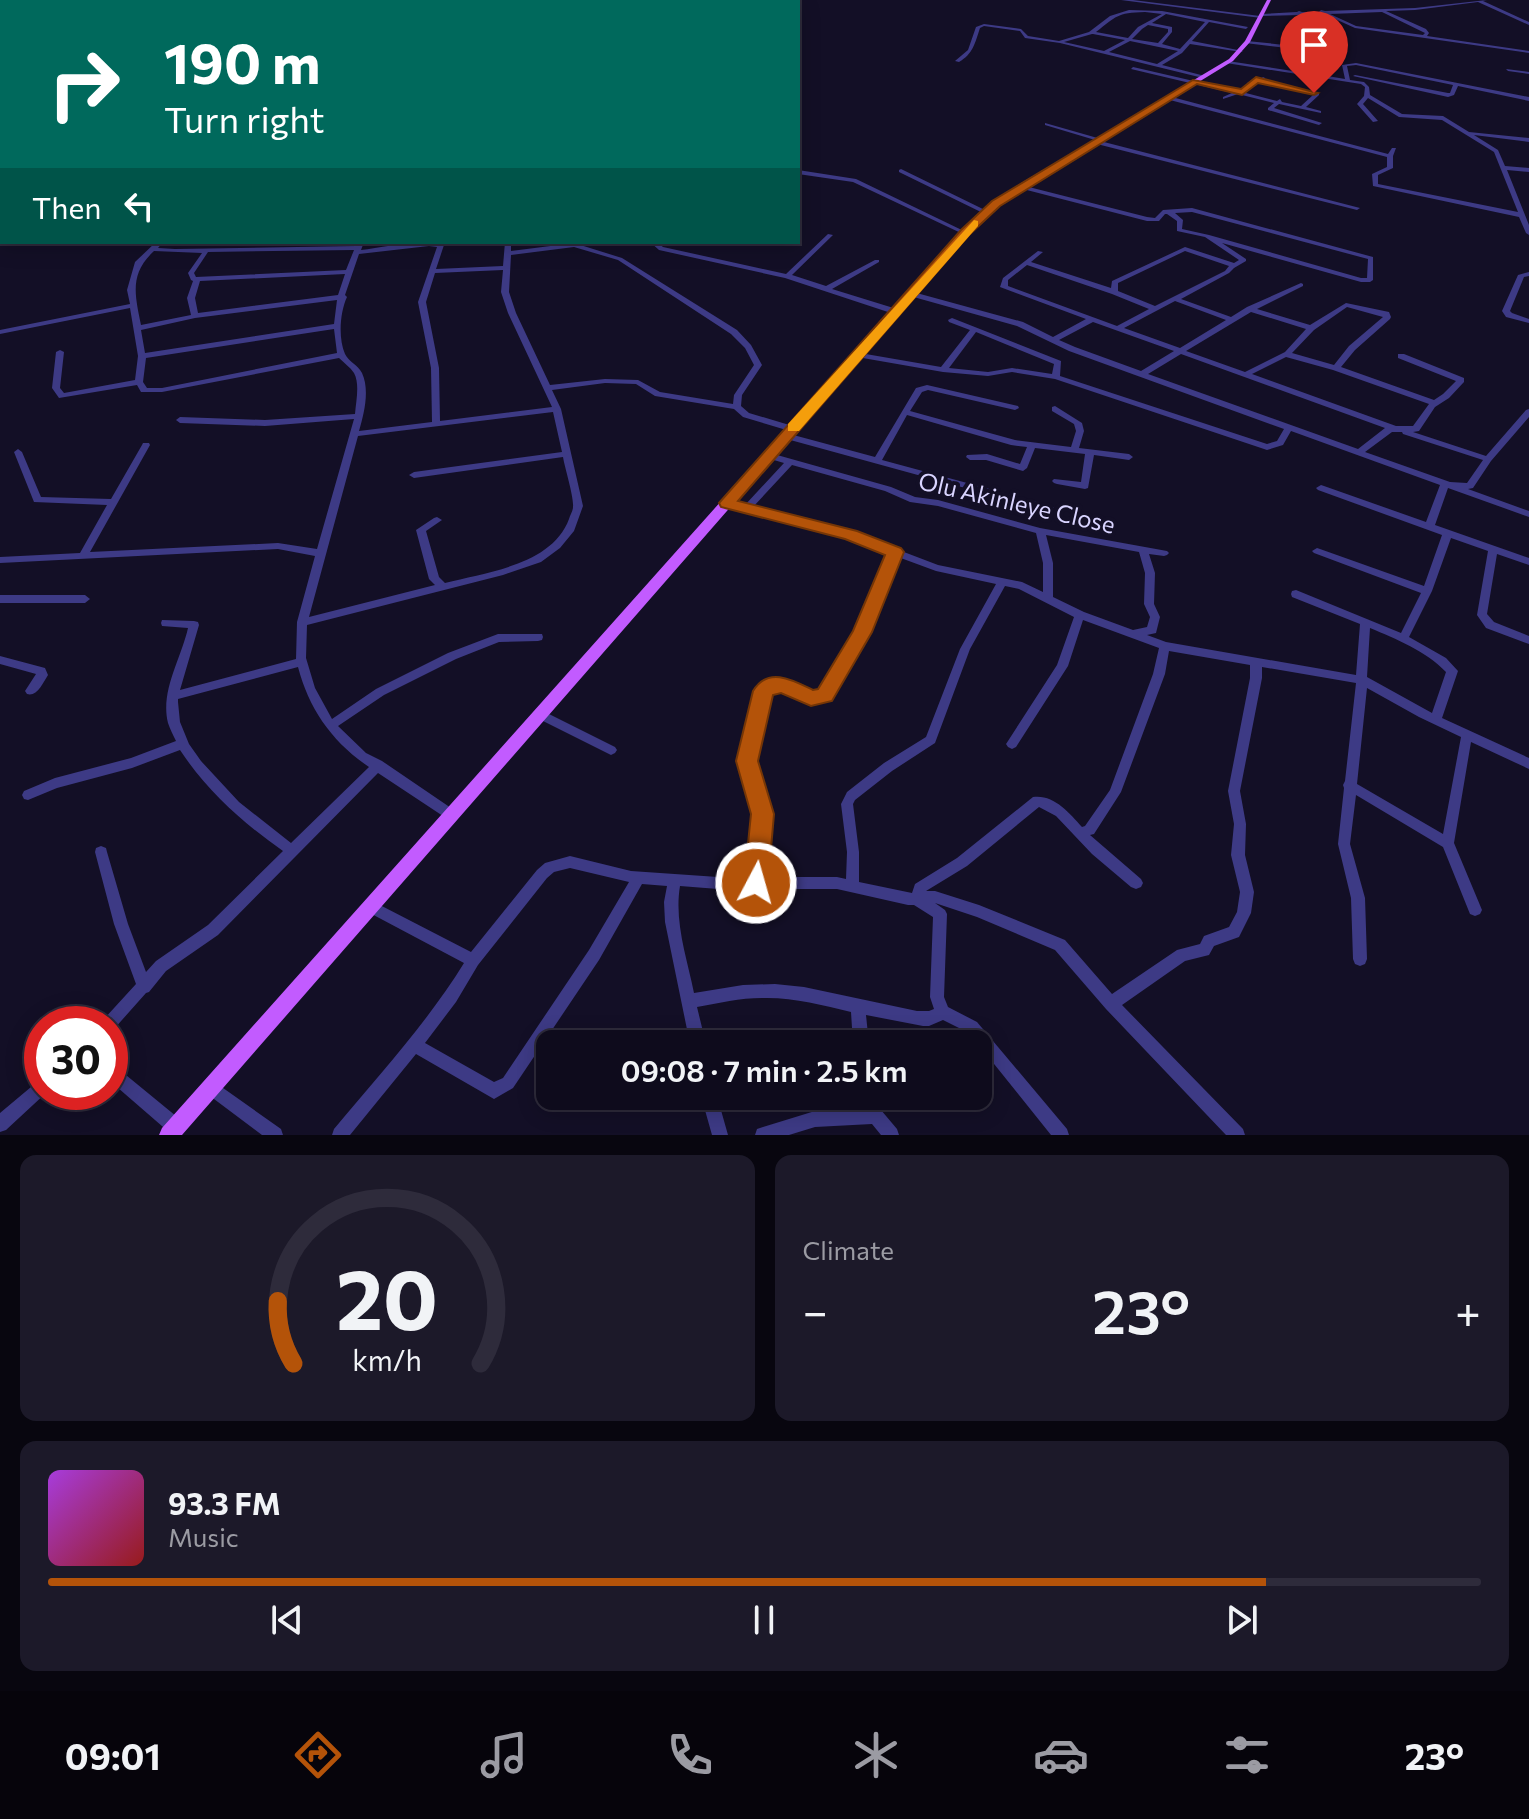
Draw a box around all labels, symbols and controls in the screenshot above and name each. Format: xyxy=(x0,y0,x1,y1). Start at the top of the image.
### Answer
pin xyxy=(1280,11,1348,93)
icon: arrive xyxy=(1292,23,1336,67)
text: 190 m xyxy=(164,27,321,96)
icon: right xyxy=(32,32,136,136)
text: Turn right xyxy=(164,96,325,140)
icon: left xyxy=(117,184,161,228)
text: Then xyxy=(32,188,101,225)
street label: Olu Akinleye Close xyxy=(916,465,1118,539)
position arrow xyxy=(714,841,798,925)
speed limit sign: 30 xyxy=(24,1006,128,1110)
text: 09:08 · 7 min · 2.5 km xyxy=(621,1051,907,1088)
text: Climate xyxy=(803,1234,894,1265)
text: 20 xyxy=(336,1245,438,1347)
text: 23° xyxy=(1092,1273,1190,1346)
text: − xyxy=(803,1283,828,1337)
text: + xyxy=(1455,1283,1481,1337)
text: km/h xyxy=(352,1342,422,1377)
text: 93.3 FM xyxy=(168,1484,281,1521)
text: Music xyxy=(168,1521,239,1552)
icon: previous xyxy=(265,1598,309,1642)
icon: pause xyxy=(742,1598,786,1642)
icon: next xyxy=(1220,1598,1264,1642)
icon: directions xyxy=(290,1727,346,1783)
icon: music xyxy=(476,1727,532,1783)
icon: phone xyxy=(662,1727,718,1783)
icon: climate xyxy=(848,1727,904,1783)
icon: car xyxy=(1033,1727,1089,1783)
icon: filters xyxy=(1219,1727,1275,1783)
text: 09:01 xyxy=(65,1733,161,1777)
text: 23° xyxy=(1405,1733,1464,1777)

